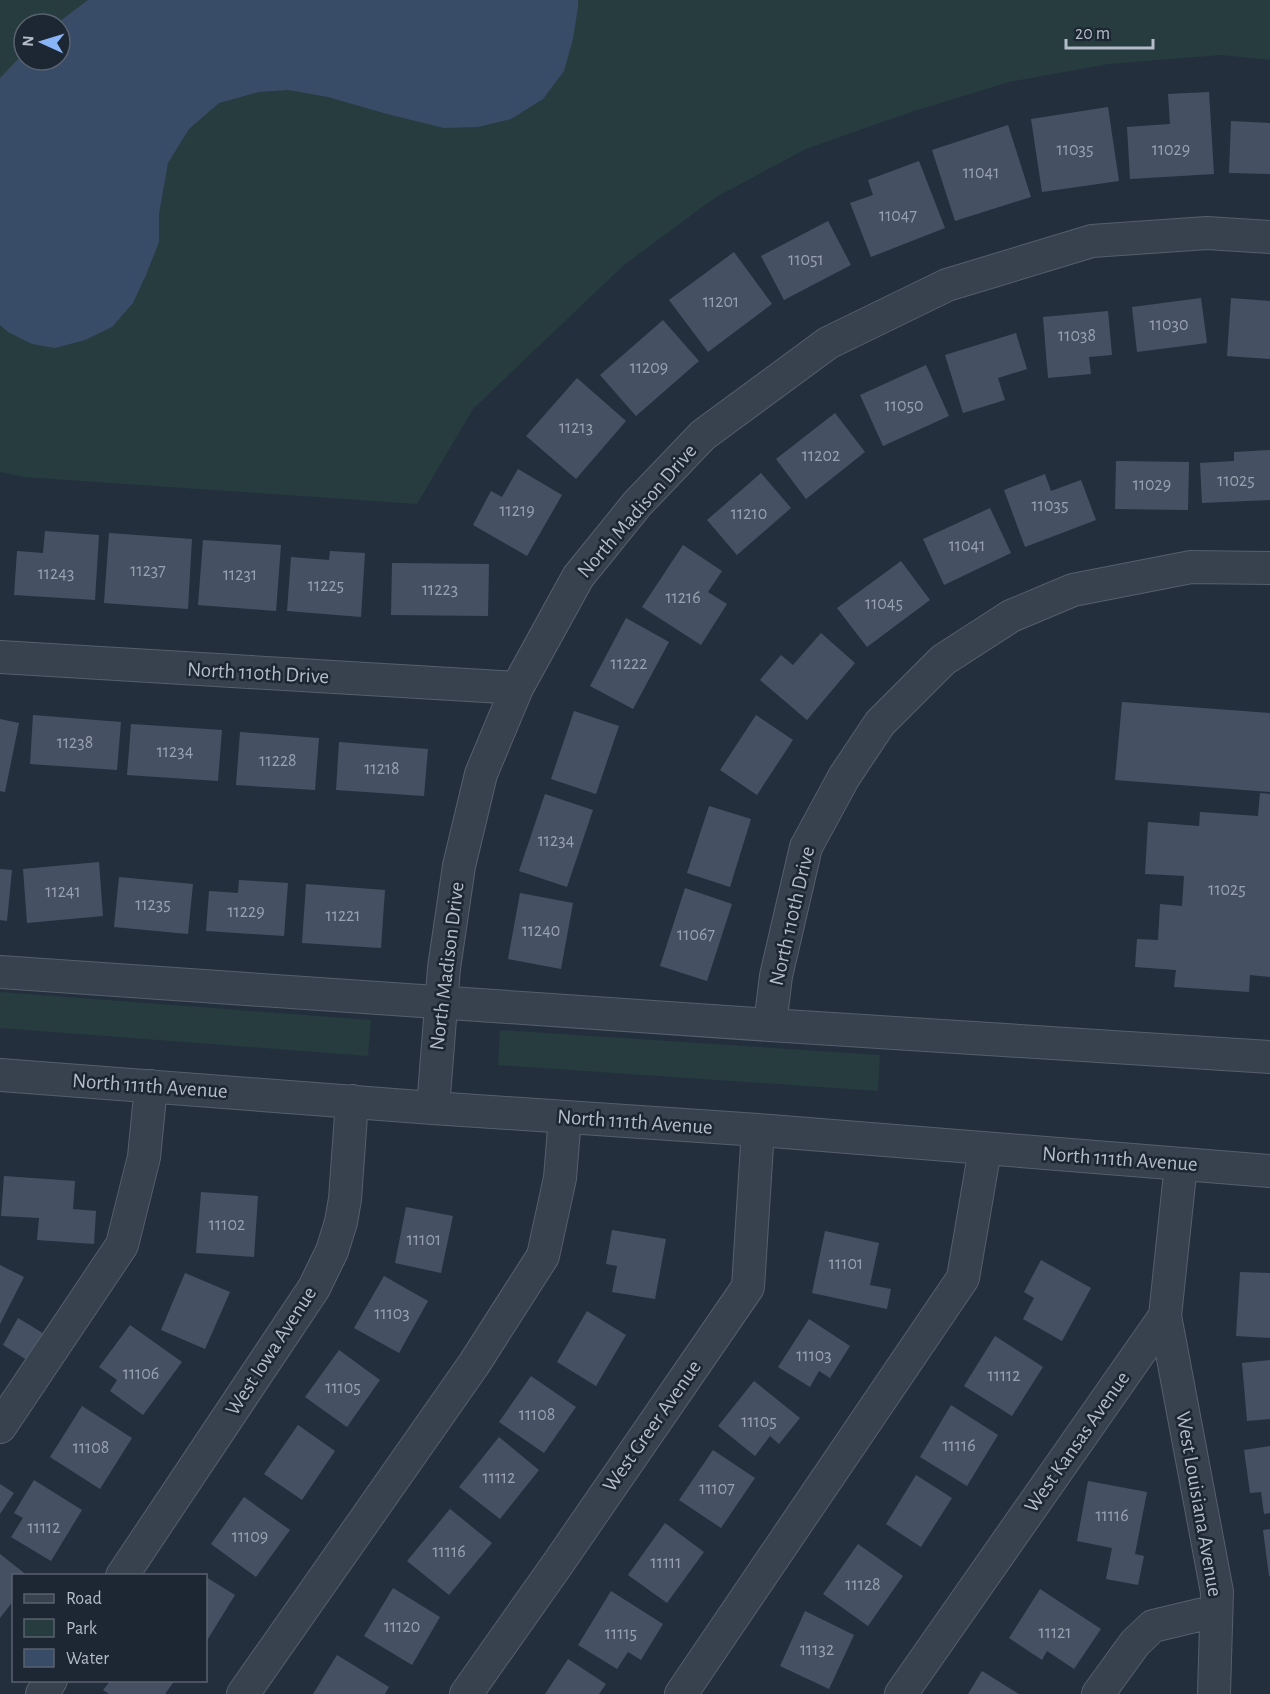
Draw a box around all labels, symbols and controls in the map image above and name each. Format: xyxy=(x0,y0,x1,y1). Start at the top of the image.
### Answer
north arrow xyxy=(12,12,72,72)
scale bar xyxy=(1066,12,1153,50)
text: 20 m xyxy=(1075,25,1110,43)
text: N xyxy=(20,35,36,47)
house number: 11035 xyxy=(1057,141,1093,159)
house number: 11029 xyxy=(1152,141,1190,159)
house number: 11041 xyxy=(963,164,999,182)
house number: 11047 xyxy=(879,207,917,225)
house number: 11051 xyxy=(788,251,824,269)
house number: 11201 xyxy=(703,293,739,311)
house number: 11030 xyxy=(1150,316,1188,334)
house number: 11038 xyxy=(1058,327,1096,345)
house number: 11209 xyxy=(630,359,668,377)
house number: 11050 xyxy=(885,397,923,415)
house number: 11213 xyxy=(559,419,593,437)
street label: North Madison Drive xyxy=(573,440,701,582)
house number: 11202 xyxy=(802,447,840,465)
house number: 11025 xyxy=(1217,472,1255,490)
house number: 11029 xyxy=(1133,476,1171,494)
house number: 11035 xyxy=(1032,497,1068,515)
house number: 11219 xyxy=(499,502,535,520)
house number: 11210 xyxy=(731,505,767,523)
house number: 11041 xyxy=(949,537,985,555)
house number: 11237 xyxy=(130,562,166,580)
house number: 11243 xyxy=(38,565,74,583)
house number: 11231 xyxy=(223,566,257,584)
house number: 11225 xyxy=(308,577,344,595)
house number: 11223 xyxy=(422,581,458,599)
house number: 11216 xyxy=(665,589,701,607)
house number: 11045 xyxy=(865,595,903,613)
house number: 11222 xyxy=(611,655,647,673)
street label: North 110th Drive xyxy=(186,659,330,687)
house number: 11238 xyxy=(57,734,93,752)
house number: 11234 xyxy=(157,743,194,761)
house number: 11228 xyxy=(259,752,297,770)
house number: 11218 xyxy=(364,760,400,778)
house number: 11234 xyxy=(538,832,575,850)
street label: North 110th Drive xyxy=(766,844,818,988)
street label: North Madison Drive xyxy=(426,880,468,1052)
house number: 11025 xyxy=(1208,881,1246,899)
house number: 11241 xyxy=(45,883,81,901)
house number: 11235 xyxy=(135,896,171,914)
house number: 11229 xyxy=(227,903,265,921)
house number: 11221 xyxy=(326,907,360,925)
house number: 11240 xyxy=(522,922,560,940)
house number: 11067 xyxy=(677,926,715,944)
street label: North 111th Avenue xyxy=(72,1070,228,1102)
street label: North 111th Avenue xyxy=(557,1106,713,1138)
street label: North 111th Avenue xyxy=(1042,1143,1198,1175)
house number: 11102 xyxy=(209,1216,245,1234)
house number: 11101 xyxy=(407,1231,441,1249)
house number: 11101 xyxy=(829,1255,863,1273)
street label: West Iowa Avenue xyxy=(222,1283,320,1419)
house number: 11103 xyxy=(374,1305,410,1323)
house number: 11103 xyxy=(796,1347,832,1365)
street label: West Greer Avenue xyxy=(599,1356,705,1496)
house number: 11106 xyxy=(123,1365,159,1383)
house number: 11112 xyxy=(988,1367,1020,1385)
street label: West Kansas Avenue xyxy=(1021,1368,1133,1516)
house number: 11105 xyxy=(325,1379,361,1397)
house number: 11108 xyxy=(519,1406,555,1424)
street label: West Louisiana Avenue xyxy=(1172,1410,1226,1598)
house number: 11105 xyxy=(741,1413,777,1431)
house number: 11116 xyxy=(942,1437,976,1455)
house number: 11108 xyxy=(73,1439,109,1457)
house number: 11112 xyxy=(483,1469,515,1487)
house number: 11107 xyxy=(699,1480,735,1498)
house number: 11116 xyxy=(1095,1507,1129,1525)
house number: 11112 xyxy=(28,1519,60,1537)
house number: 11109 xyxy=(232,1528,268,1546)
house number: 11116 xyxy=(432,1543,466,1561)
house number: 11111 xyxy=(651,1554,681,1572)
legend xyxy=(12,1574,207,1682)
house number: 11128 xyxy=(845,1576,881,1594)
text: Road xyxy=(66,1590,102,1608)
house number: 11120 xyxy=(384,1618,420,1636)
text: Park xyxy=(66,1620,98,1638)
house number: 11121 xyxy=(1039,1624,1071,1642)
house number: 11115 xyxy=(605,1625,637,1643)
house number: 11132 xyxy=(800,1641,834,1659)
text: Water xyxy=(66,1650,109,1668)

